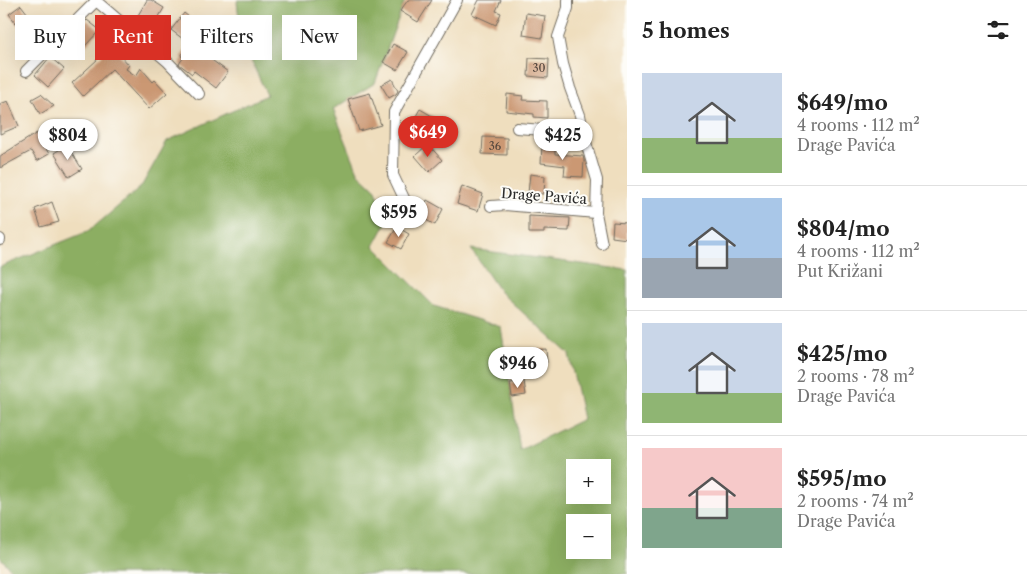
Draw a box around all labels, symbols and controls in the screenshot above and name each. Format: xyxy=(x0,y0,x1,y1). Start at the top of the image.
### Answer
chip: Buy xyxy=(15,15,85,60)
chip: Rent xyxy=(95,15,171,60)
chip: Filters xyxy=(181,15,272,60)
chip: New xyxy=(282,15,357,60)
icon: filters xyxy=(984,16,1012,44)
text: 5 homes xyxy=(642,18,730,43)
house number: 30 xyxy=(532,61,546,75)
text: $649/mo xyxy=(797,90,888,115)
icon: home xyxy=(682,93,742,153)
text: 4 rooms · 112 m² xyxy=(797,115,920,135)
pin: $649 xyxy=(398,116,458,158)
pin: $804 xyxy=(38,119,98,161)
pin: $425 xyxy=(533,119,593,161)
text: $649 xyxy=(409,122,447,142)
text: $804 xyxy=(49,125,87,145)
text: $425 xyxy=(545,125,581,145)
text: Drage Pavića xyxy=(797,135,896,155)
house number: 36 xyxy=(489,139,502,153)
street label: Drage Pavića xyxy=(500,184,588,208)
pin: $595 xyxy=(369,196,429,238)
text: $595 xyxy=(381,202,417,222)
text: $804/mo xyxy=(797,216,890,241)
icon: home xyxy=(682,218,742,278)
text: 4 rooms · 112 m² xyxy=(797,241,920,261)
text: Put Križani xyxy=(797,261,883,281)
text: $425/mo xyxy=(797,341,887,366)
icon: home xyxy=(682,343,742,403)
pin: $946 xyxy=(488,346,548,389)
text: $946 xyxy=(499,353,537,373)
text: 2 rooms · 78 m² xyxy=(797,366,915,386)
text: Drage Pavića xyxy=(797,386,896,406)
map controls xyxy=(566,459,611,559)
button: + xyxy=(566,459,611,504)
text: $595/mo xyxy=(797,466,887,491)
icon: home xyxy=(682,468,742,528)
text: 2 rooms · 74 m² xyxy=(797,491,914,511)
text: Drage Pavića xyxy=(797,511,896,531)
button: − xyxy=(566,514,611,559)

